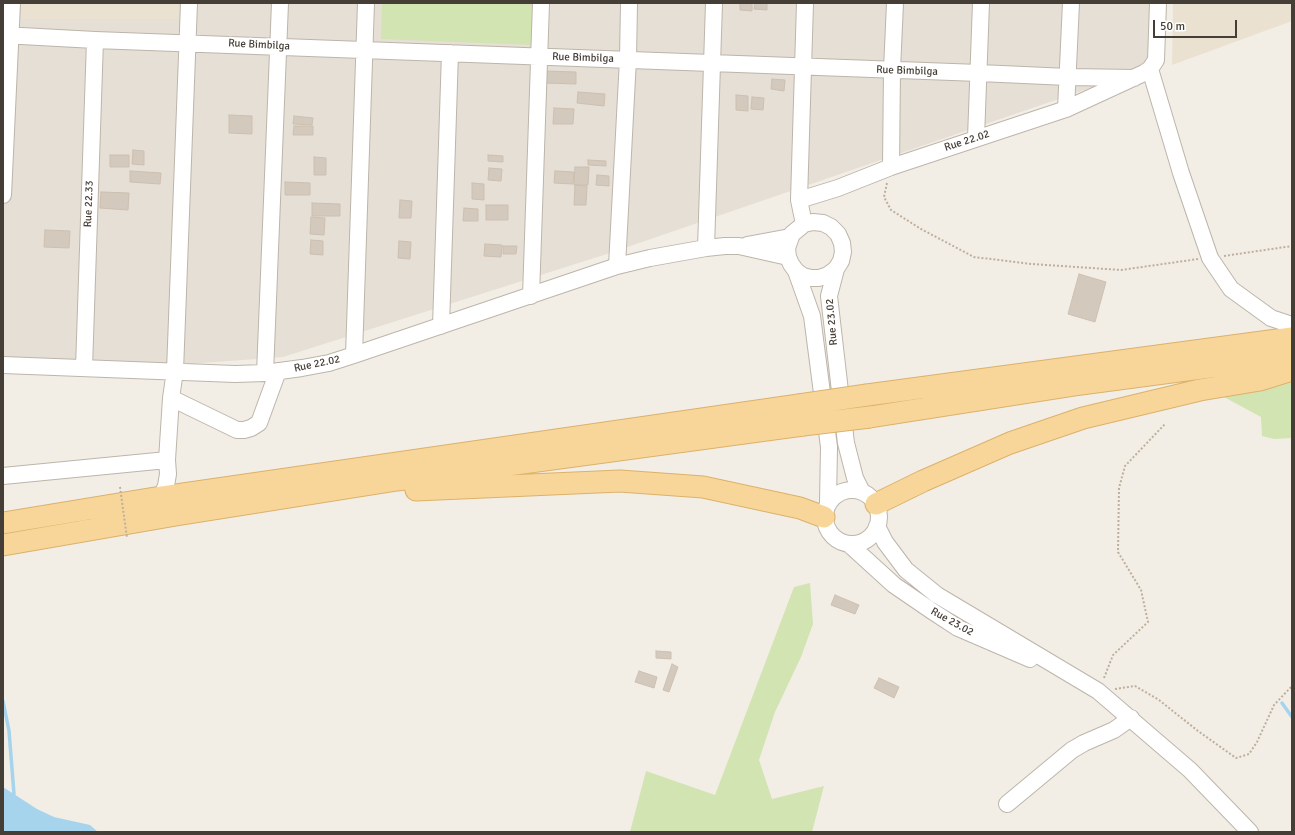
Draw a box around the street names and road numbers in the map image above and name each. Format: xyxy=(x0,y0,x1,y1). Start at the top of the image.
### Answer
street label: Rue Bimbilga xyxy=(228,37,290,53)
street label: Rue Bimbilga xyxy=(552,50,614,66)
street label: Rue Bimbilga xyxy=(876,63,938,79)
street label: Rue 22.02 xyxy=(943,127,991,155)
street label: Rue 22.33 xyxy=(82,180,96,228)
street label: Rue 23.02 xyxy=(823,298,841,346)
street label: Rue 22.02 xyxy=(293,353,341,375)
street label: Rue 23.02 xyxy=(928,605,976,639)

